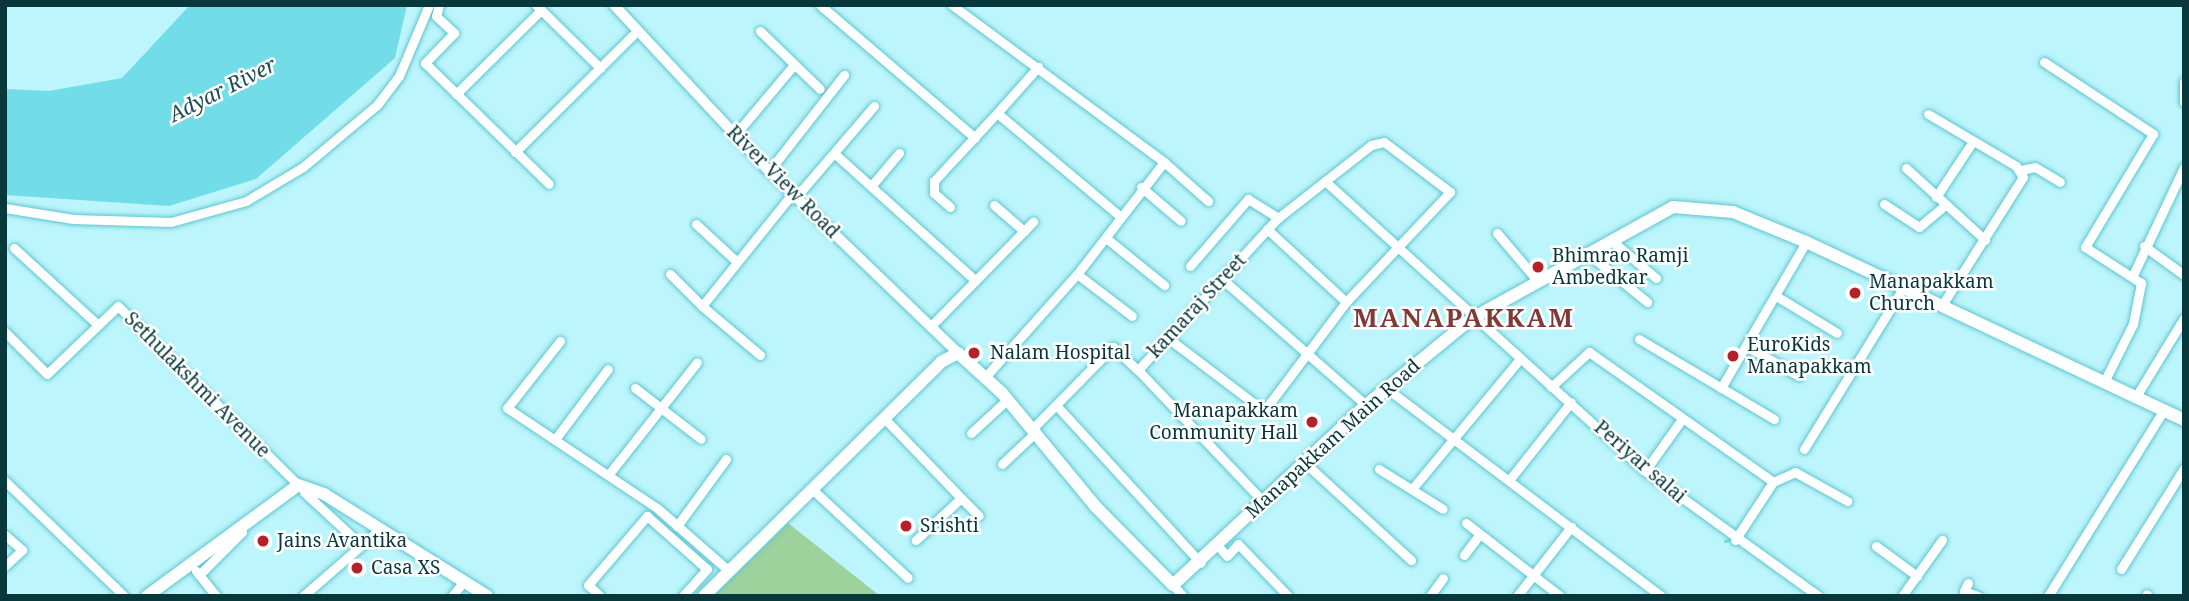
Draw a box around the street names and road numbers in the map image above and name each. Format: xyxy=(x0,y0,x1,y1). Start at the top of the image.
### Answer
street label: River View Road xyxy=(722,121,844,243)
street label: kamaraj Street xyxy=(1143,249,1251,363)
street label: Sethulakshmi Avenue xyxy=(119,307,275,463)
street label: Manapakkam Main Road xyxy=(1241,355,1425,523)
street label: Periyar salai xyxy=(1590,416,1690,508)

